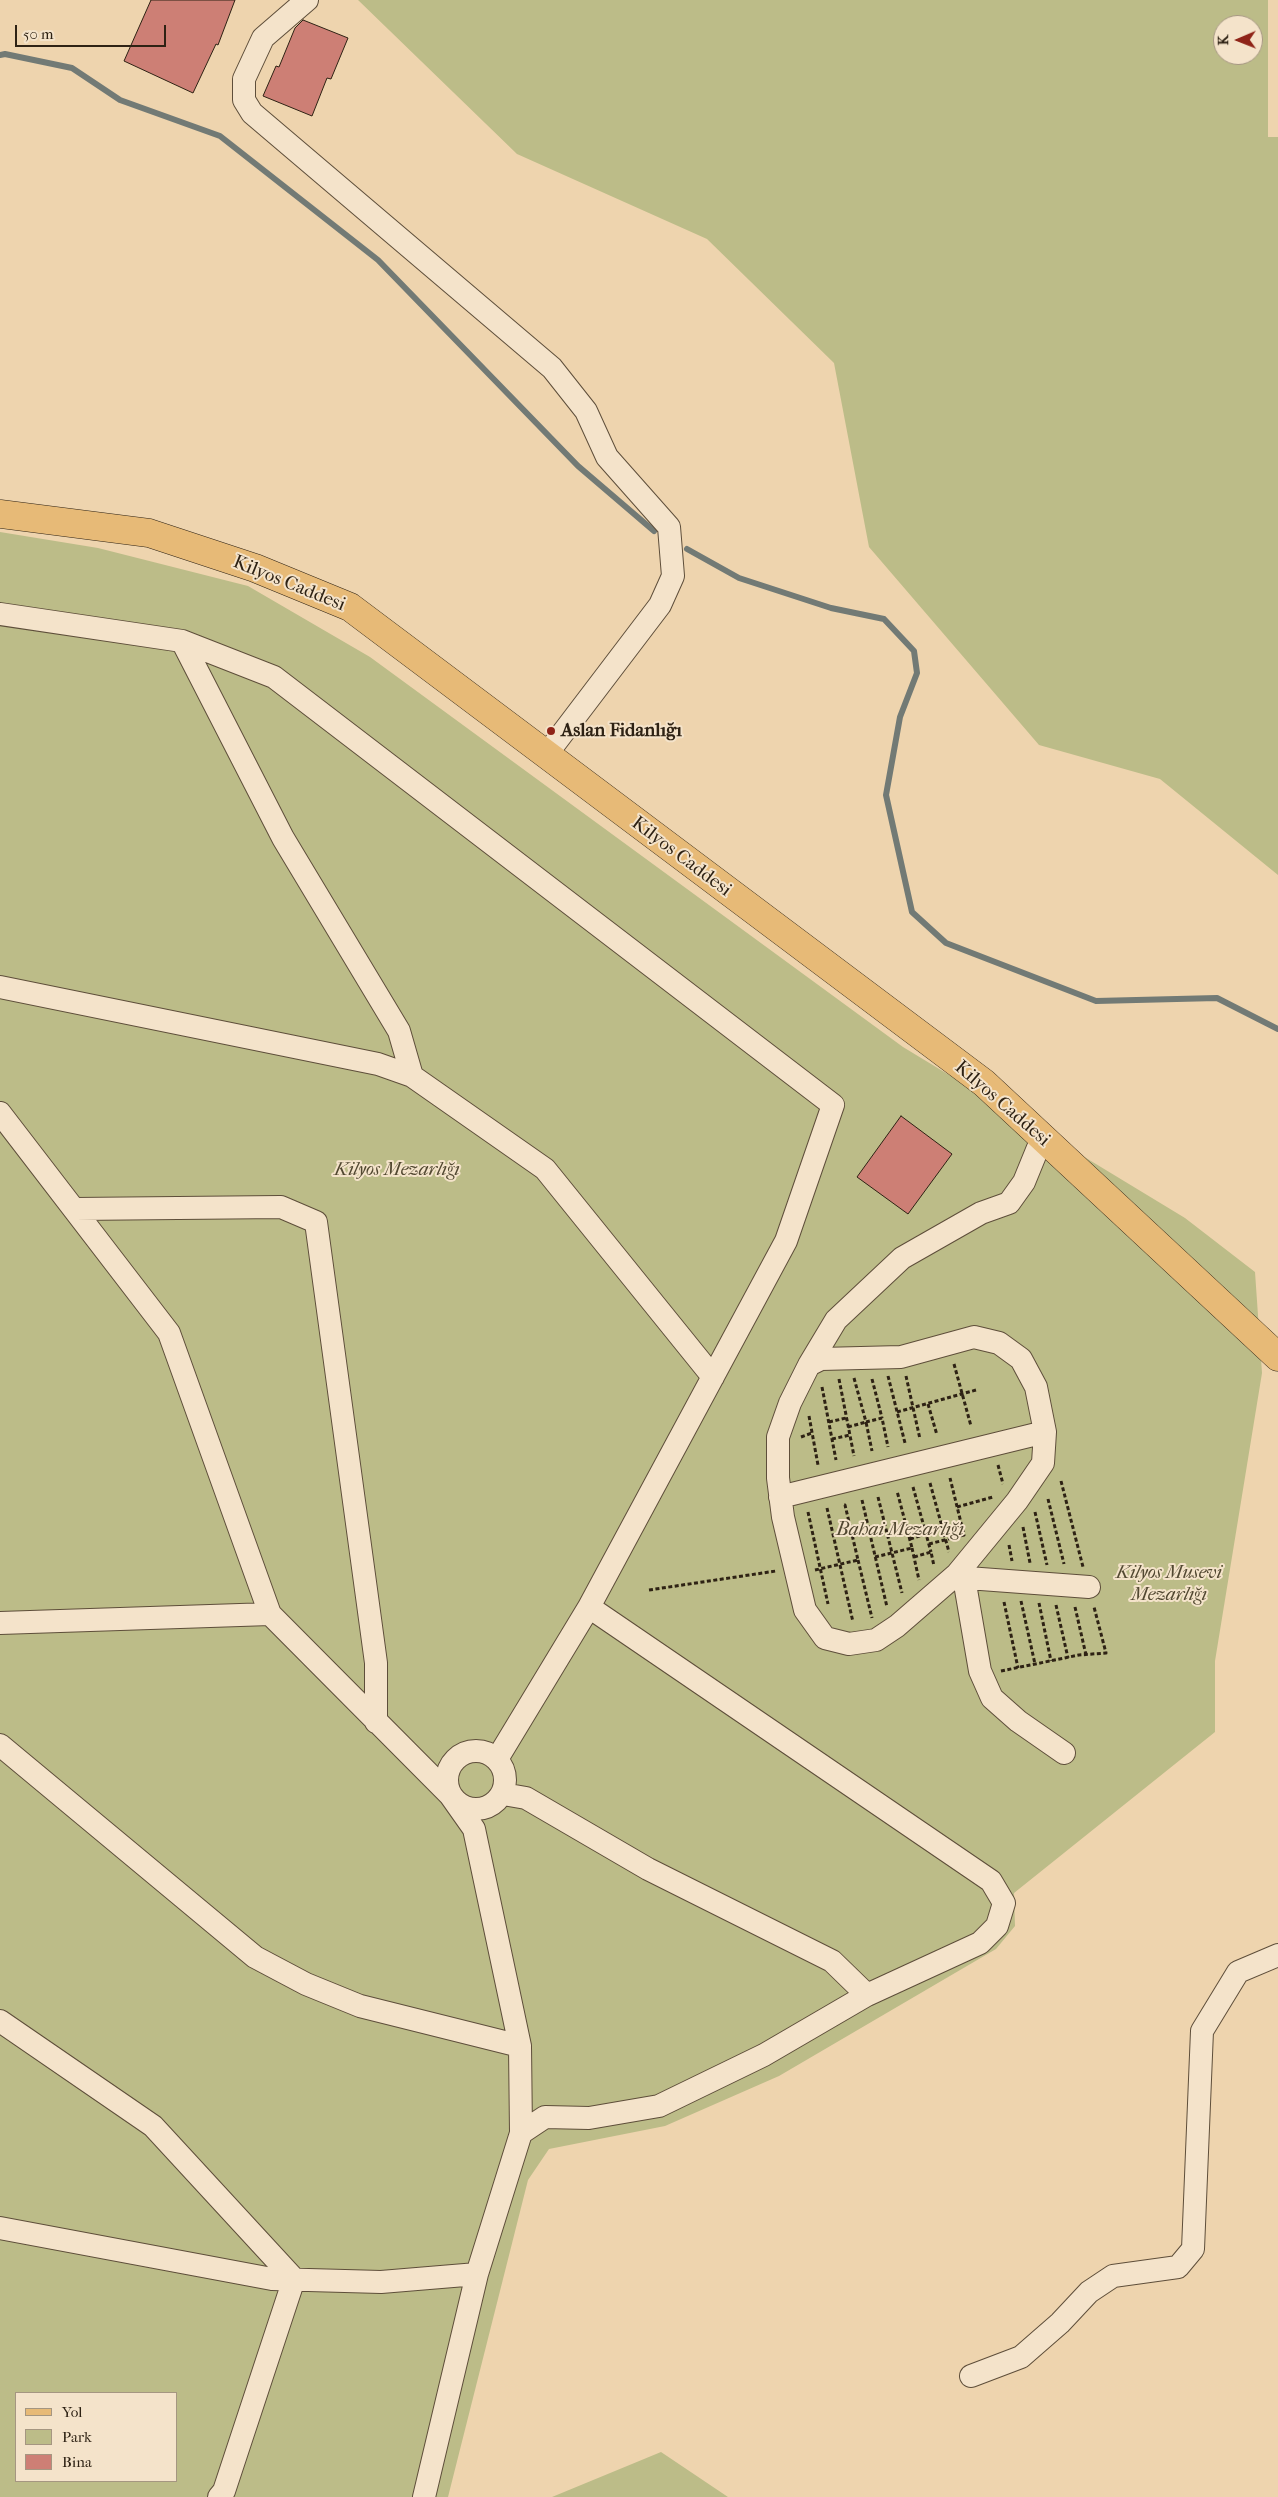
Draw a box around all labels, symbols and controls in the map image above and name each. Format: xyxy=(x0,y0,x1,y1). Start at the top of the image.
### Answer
scale bar xyxy=(18,15,169,47)
north arrow xyxy=(1213,15,1263,65)
text: 50 m xyxy=(23,25,53,43)
text: K xyxy=(1215,35,1232,45)
street label: Kilyos Caddesi xyxy=(230,551,348,617)
place label: Aslan Fidanlığı xyxy=(561,720,682,742)
marker: Aslan Fidanlığı xyxy=(545,725,557,737)
street label: Kilyos Caddesi xyxy=(627,812,735,902)
street label: Kilyos Caddesi xyxy=(950,1056,1054,1152)
park label: Kilyos Mezarlığı xyxy=(334,1159,460,1181)
park label: Bahai Mezarlığı xyxy=(836,1519,964,1541)
park label: Kilyos Musevi Mezarlığı xyxy=(1116,1562,1222,1606)
legend xyxy=(15,2392,178,2482)
text: Yol xyxy=(62,2403,82,2421)
text: Park xyxy=(62,2428,92,2446)
text: Bina xyxy=(62,2453,92,2471)

